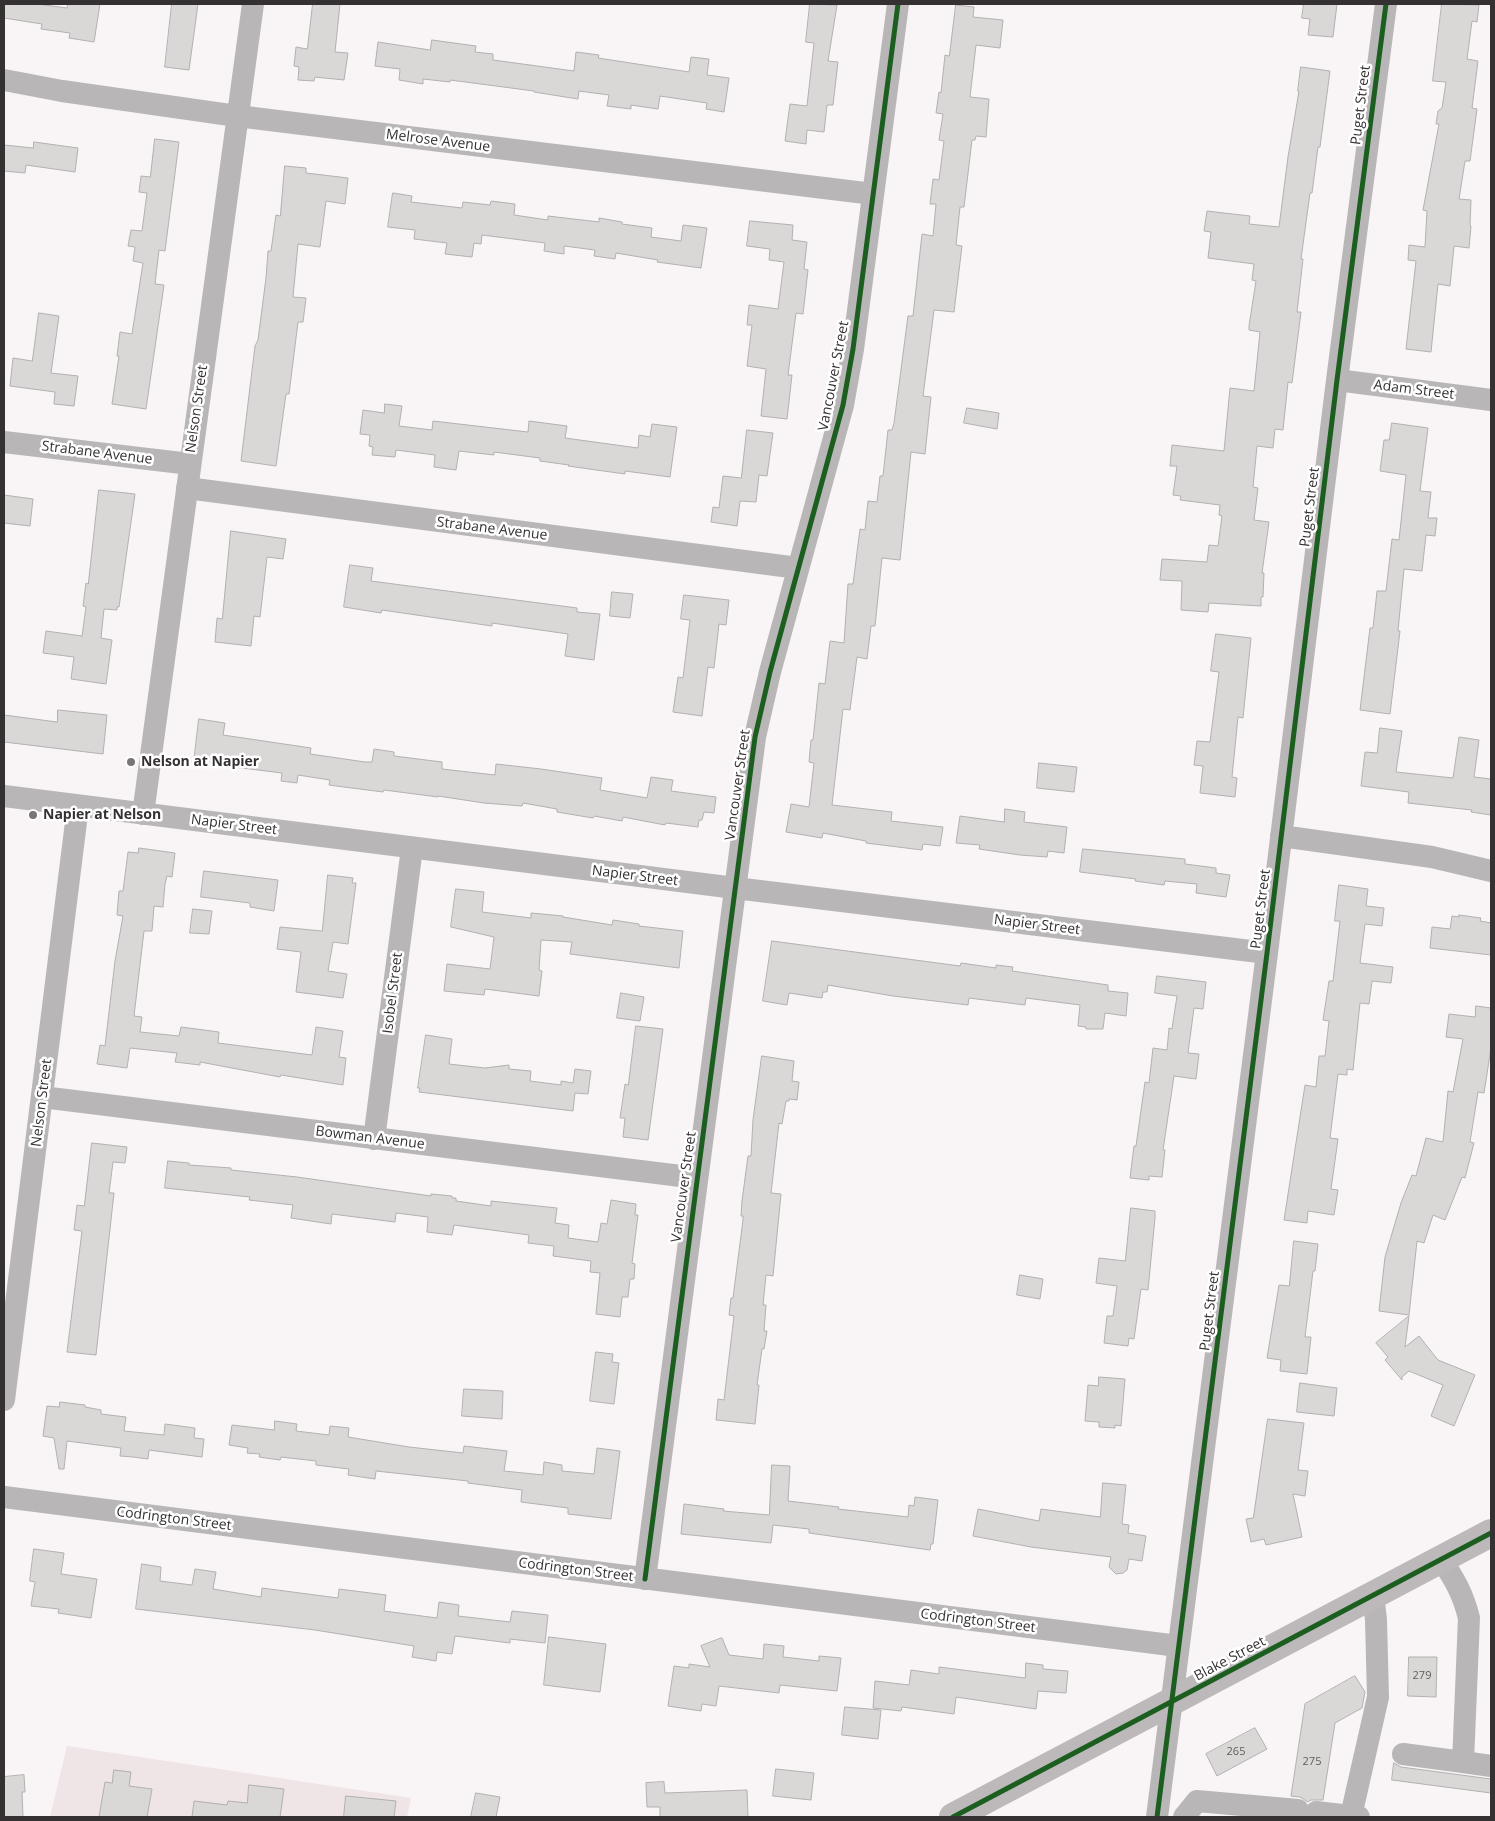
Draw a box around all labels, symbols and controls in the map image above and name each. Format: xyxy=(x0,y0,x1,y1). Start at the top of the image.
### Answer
street label: Puget Street xyxy=(1348,64,1374,146)
street label: Melrose Avenue xyxy=(385,126,491,156)
street label: Vancouver Street xyxy=(815,320,853,432)
street label: Nelson Street xyxy=(183,364,211,454)
street label: Adam Street xyxy=(1373,377,1455,403)
street label: Strabane Avenue xyxy=(41,438,153,468)
street label: Puget Street xyxy=(1297,466,1323,548)
street label: Strabane Avenue xyxy=(436,514,548,544)
street label: Vancouver Street xyxy=(722,729,754,841)
place label: Nelson at Napier xyxy=(141,754,259,770)
marker: Nelson at Napier xyxy=(125,756,137,768)
place label: Napier at Nelson xyxy=(43,807,161,823)
marker: Napier at Nelson xyxy=(27,809,39,821)
street label: Napier Street xyxy=(190,811,278,839)
street label: Napier Street xyxy=(591,862,679,890)
street label: Puget Street xyxy=(1248,868,1274,950)
street label: Napier Street xyxy=(993,911,1081,939)
street label: Isobel Street xyxy=(380,951,406,1035)
street label: Nelson Street xyxy=(28,1058,56,1148)
street label: Bowman Avenue xyxy=(314,1123,426,1153)
street label: Vancouver Street xyxy=(668,1131,700,1243)
street label: Puget Street xyxy=(1197,1270,1223,1352)
street label: Codrington Street xyxy=(115,1504,233,1534)
street label: Codrington Street xyxy=(517,1555,635,1585)
street label: Codrington Street xyxy=(919,1606,1037,1636)
street label: Blake Street xyxy=(1191,1633,1269,1685)
house number: 279 xyxy=(1413,1669,1431,1683)
house number: 265 xyxy=(1227,1745,1245,1759)
house number: 275 xyxy=(1303,1755,1321,1769)

